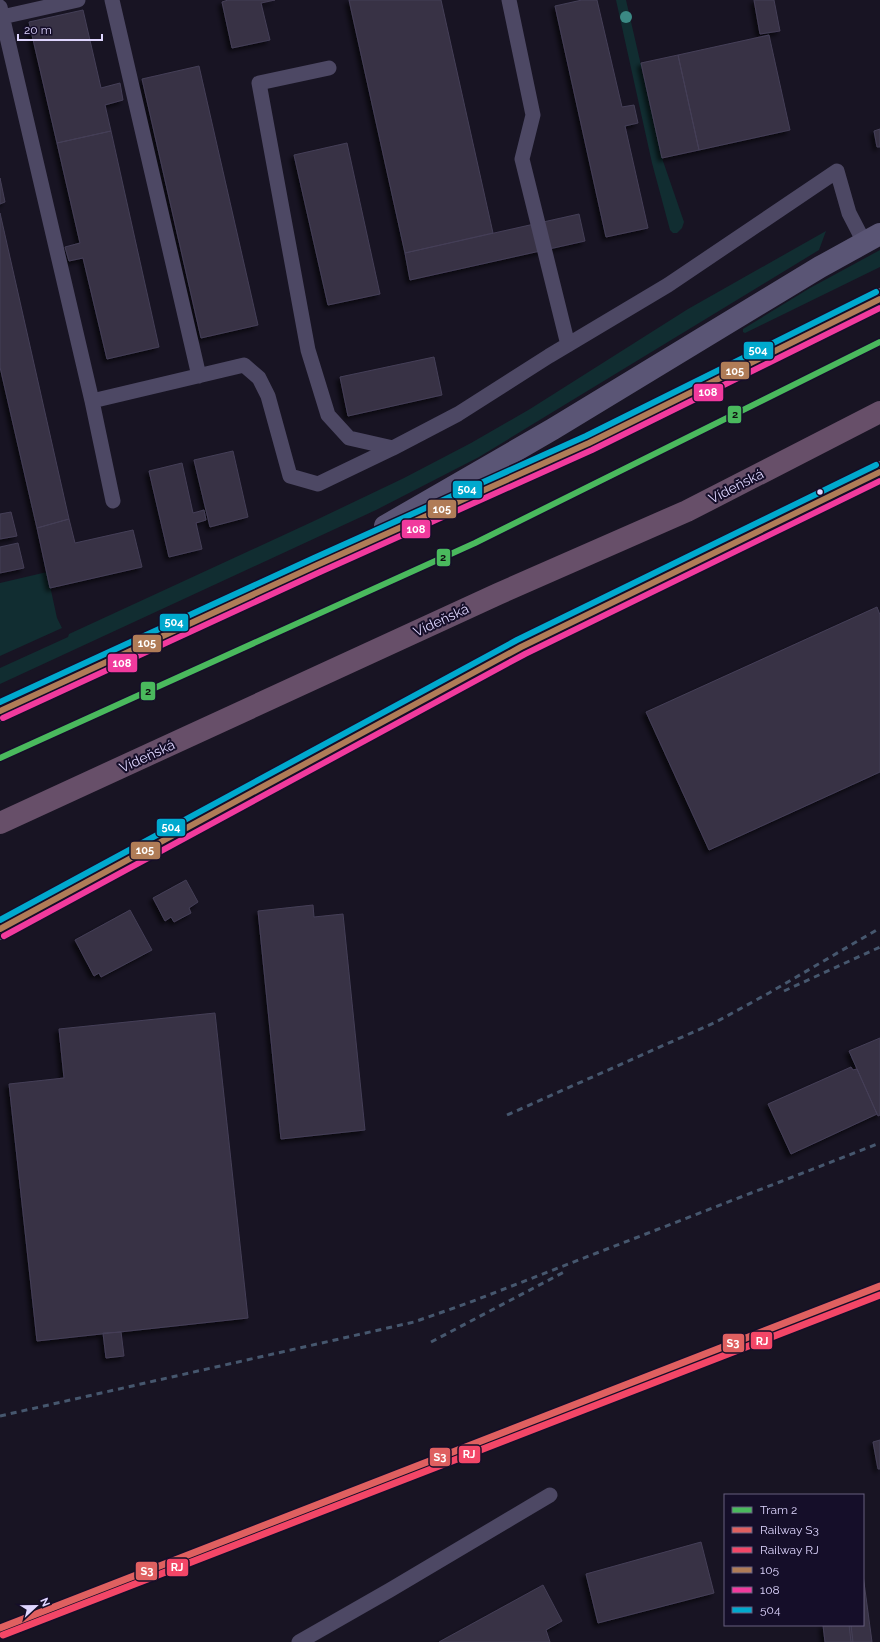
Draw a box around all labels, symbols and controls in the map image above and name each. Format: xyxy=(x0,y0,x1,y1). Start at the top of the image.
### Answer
scale bar xyxy=(18,16,102,42)
text: 20 m xyxy=(24,23,52,37)
line badge: 504 xyxy=(743,341,774,360)
text: 504 xyxy=(748,344,768,357)
line badge: 105 xyxy=(720,361,750,380)
text: 105 xyxy=(726,365,744,378)
line badge: 108 xyxy=(693,383,724,402)
text: 108 xyxy=(699,386,718,399)
line badge: 2 xyxy=(727,405,742,424)
text: 2 xyxy=(732,408,738,421)
street label: Vídeňská xyxy=(706,465,766,507)
line badge: 504 xyxy=(452,480,483,499)
text: 504 xyxy=(457,483,477,496)
unlabelled marker xyxy=(815,487,825,497)
line badge: 105 xyxy=(427,499,457,519)
text: 105 xyxy=(433,503,451,516)
line badge: 108 xyxy=(401,519,431,539)
text: 108 xyxy=(407,523,426,536)
line badge: 2 xyxy=(436,548,451,567)
text: 2 xyxy=(440,551,446,564)
street label: Vídeňská xyxy=(411,600,471,640)
line badge: 504 xyxy=(159,613,189,632)
text: 504 xyxy=(164,616,184,629)
line badge: 105 xyxy=(132,634,162,653)
text: 105 xyxy=(138,637,156,650)
line badge: 108 xyxy=(107,653,138,673)
text: 108 xyxy=(113,657,132,670)
line badge: 2 xyxy=(140,681,156,701)
text: 2 xyxy=(145,685,151,698)
street label: Vídeňská xyxy=(117,736,177,776)
line badge: 504 xyxy=(156,818,186,837)
text: 504 xyxy=(161,821,181,834)
line badge: 105 xyxy=(130,841,161,860)
text: 105 xyxy=(136,844,154,857)
line badge: RJ xyxy=(750,1331,773,1350)
line badge: S3 xyxy=(722,1333,745,1353)
text: RJ xyxy=(756,1335,768,1348)
text: S3 xyxy=(727,1337,739,1350)
line badge: RJ xyxy=(458,1445,481,1464)
line badge: S3 xyxy=(429,1447,451,1467)
text: RJ xyxy=(463,1448,475,1461)
text: S3 xyxy=(434,1451,446,1464)
legend xyxy=(724,1494,864,1626)
text: Tram 2 xyxy=(760,1503,797,1517)
text: Railway S3 xyxy=(760,1523,819,1537)
text: Railway RJ xyxy=(760,1543,819,1557)
line badge: RJ xyxy=(166,1558,189,1577)
line badge: S3 xyxy=(135,1561,158,1581)
text: RJ xyxy=(171,1561,183,1574)
text: 105 xyxy=(760,1563,779,1577)
text: S3 xyxy=(141,1565,153,1578)
text: 108 xyxy=(760,1583,780,1597)
north arrow xyxy=(16,1586,56,1626)
text: N xyxy=(37,1596,52,1609)
text: 504 xyxy=(760,1603,781,1617)

